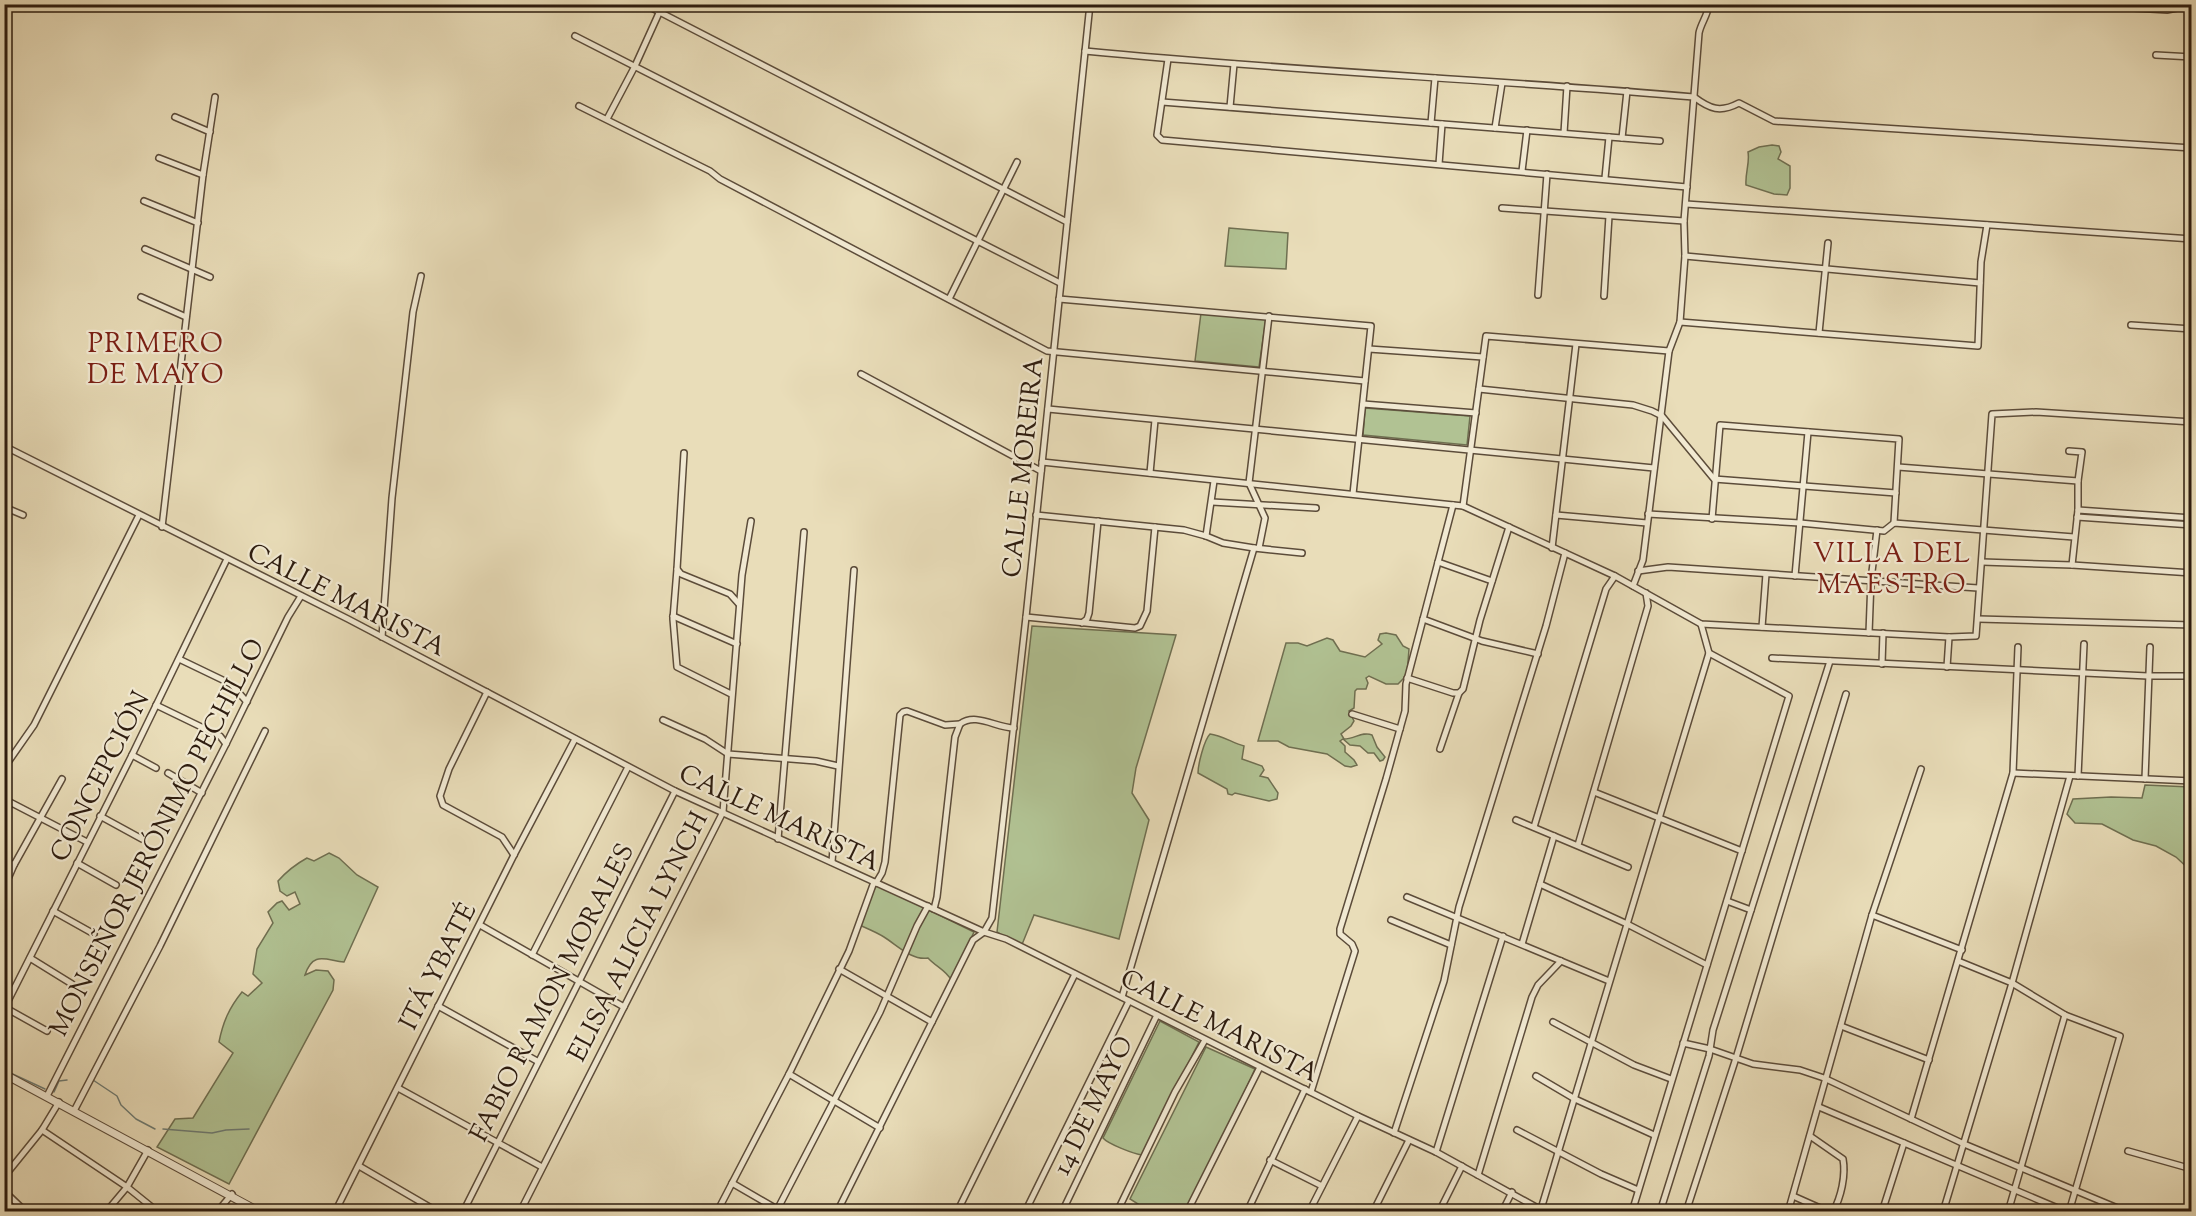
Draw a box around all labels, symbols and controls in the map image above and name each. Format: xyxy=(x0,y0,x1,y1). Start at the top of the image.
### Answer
district label: PRIMERO DE MAYO xyxy=(87,326,225,396)
street label: CALLE MOREIRA xyxy=(994,355,1054,580)
street label: CALLE MARISTA xyxy=(240,535,452,667)
district label: VILLA DEL MAESTRO xyxy=(1813,536,1971,606)
street label: MONSEÑOR JERÓNIMO PECHILLO xyxy=(41,633,275,1043)
street label: CONCEPCIÓN xyxy=(42,685,160,869)
street label: CALLE MARISTA xyxy=(672,756,886,882)
street label: ELISA ALICIA LYNCH xyxy=(560,805,719,1069)
street label: FABIO RAMON MORALES xyxy=(462,838,645,1149)
street label: ITÁ YBATÉ xyxy=(391,897,487,1037)
street label: CALLE MARISTA xyxy=(1113,961,1325,1093)
street label: 14 DE MAYO xyxy=(1045,1030,1144,1182)

